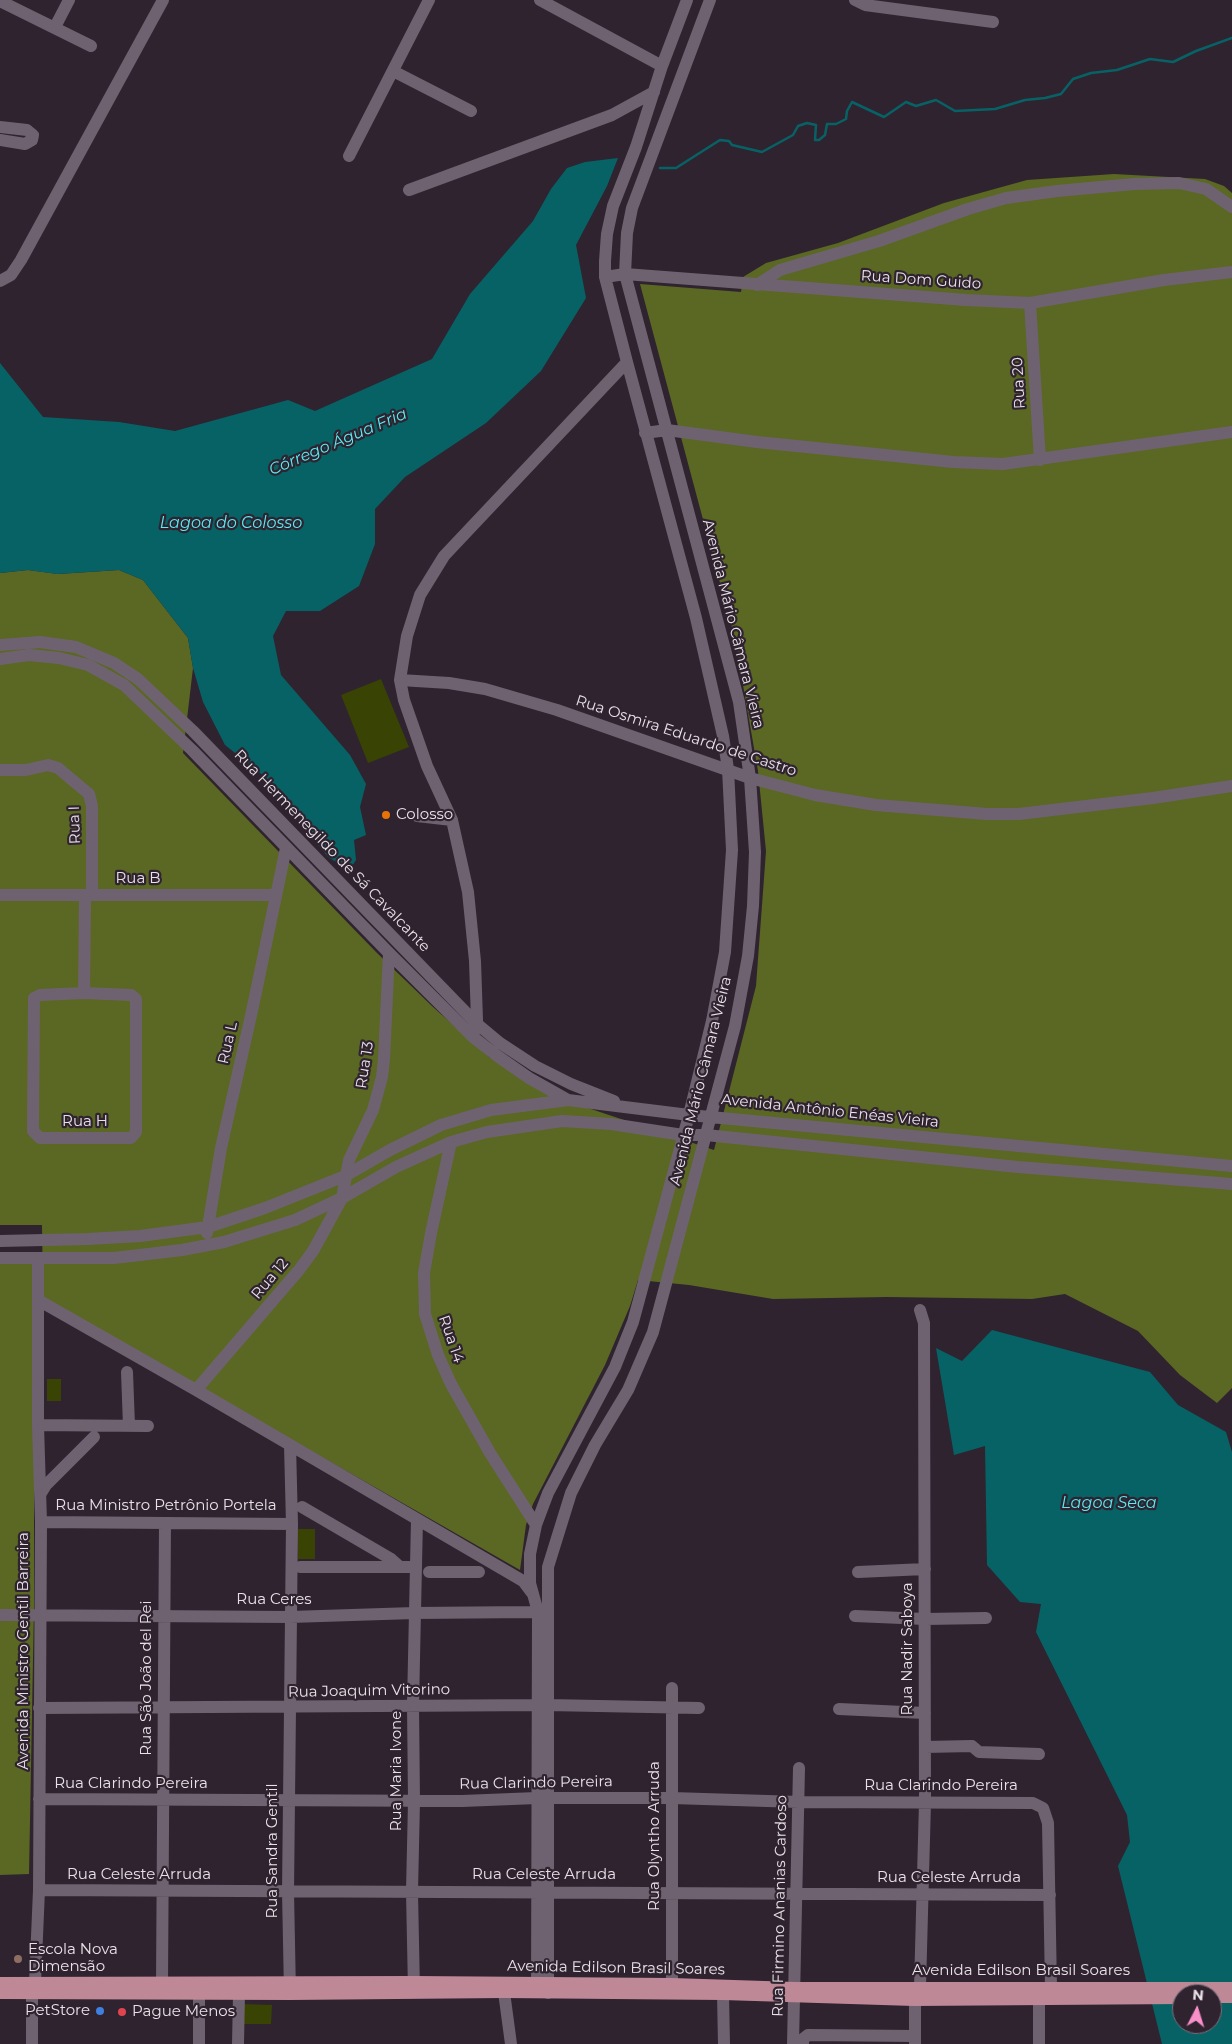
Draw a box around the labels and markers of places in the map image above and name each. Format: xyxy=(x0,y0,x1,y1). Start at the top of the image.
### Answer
place label: Colosso xyxy=(396,806,453,824)
marker: Colosso xyxy=(380,809,392,821)
place label: Escola Nova Dimensão xyxy=(28,1941,118,1976)
marker: Escola Nova Dimensão xyxy=(12,1953,24,1965)
place label: PetStore xyxy=(25,2002,90,2020)
place label: Pague Menos xyxy=(132,2003,235,2021)
marker: PetStore xyxy=(94,2005,106,2017)
marker: Pague Menos xyxy=(116,2006,128,2018)

